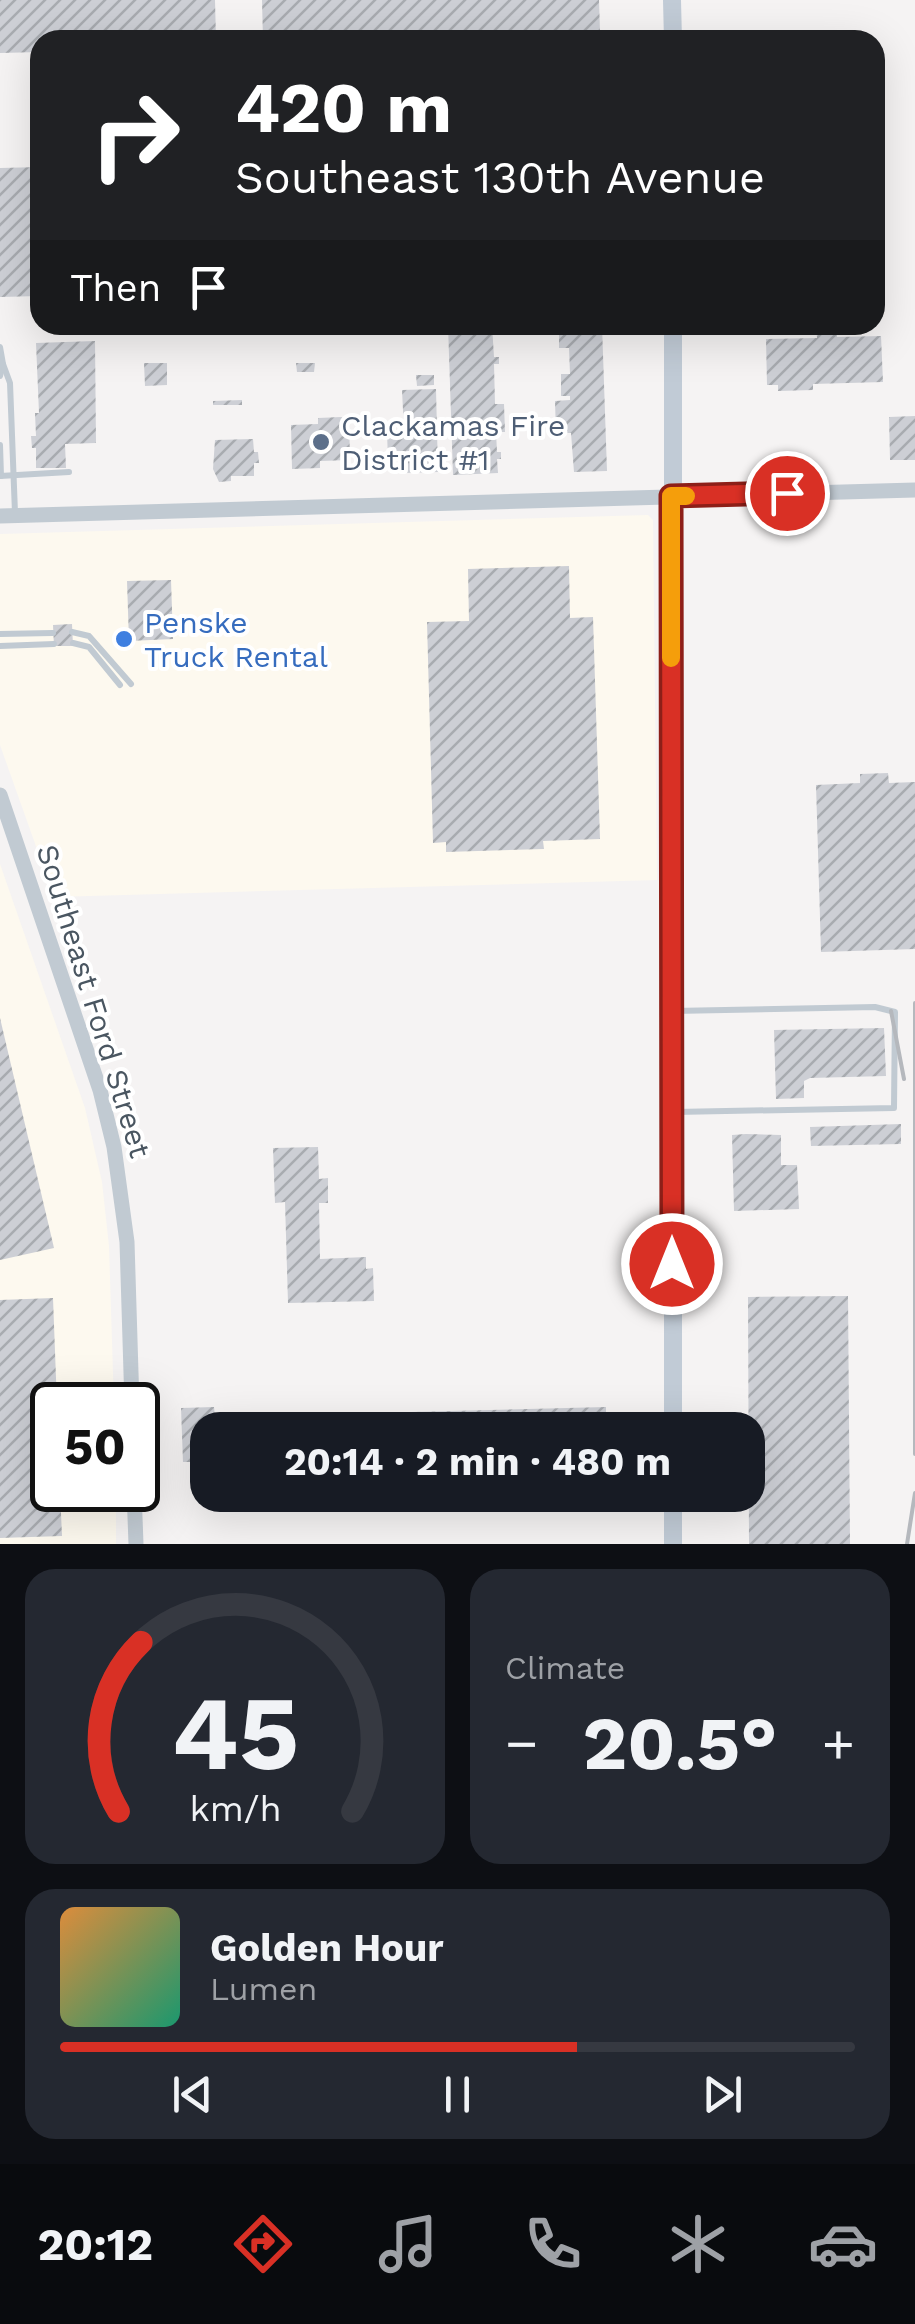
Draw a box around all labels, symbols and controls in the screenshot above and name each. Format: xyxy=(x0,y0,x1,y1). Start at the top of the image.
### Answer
text: 420 m xyxy=(235,67,452,149)
icon: right xyxy=(70,70,200,200)
text: Southeast 130th Avenue xyxy=(235,151,765,204)
icon: arrive xyxy=(181,260,236,315)
text: Then xyxy=(70,266,161,310)
place label: Clackamas Fire District #1 xyxy=(341,408,565,477)
marker: Clackamas Fire District #1 xyxy=(310,431,332,453)
pin xyxy=(745,451,830,536)
icon: arrive xyxy=(760,466,815,521)
place label: Penske Truck Rental xyxy=(144,605,328,674)
marker: Penske Truck Rental xyxy=(113,628,135,650)
street label: Southeast Ford Street xyxy=(30,840,158,1162)
position arrow xyxy=(620,1212,724,1316)
speed limit sign: 50 xyxy=(30,1382,160,1512)
text: 20:14 · 2 min · 480 m xyxy=(284,1440,671,1484)
text: Climate xyxy=(505,1649,625,1687)
text: 45 xyxy=(171,1672,299,1794)
text: 20.5° xyxy=(583,1699,777,1787)
text: − xyxy=(505,1711,538,1775)
text: + xyxy=(822,1711,855,1775)
text: km/h xyxy=(189,1788,281,1830)
text: Golden Hour xyxy=(210,1926,444,1970)
text: Lumen xyxy=(210,1970,317,2008)
icon: previous xyxy=(165,2067,220,2122)
icon: pause xyxy=(430,2067,485,2122)
icon: next xyxy=(695,2067,750,2122)
icon: directions xyxy=(228,2209,298,2279)
icon: music xyxy=(373,2209,443,2279)
icon: phone xyxy=(518,2209,588,2279)
icon: climate xyxy=(663,2209,733,2279)
icon: car xyxy=(808,2209,878,2279)
text: 20:12 xyxy=(37,2218,153,2271)

